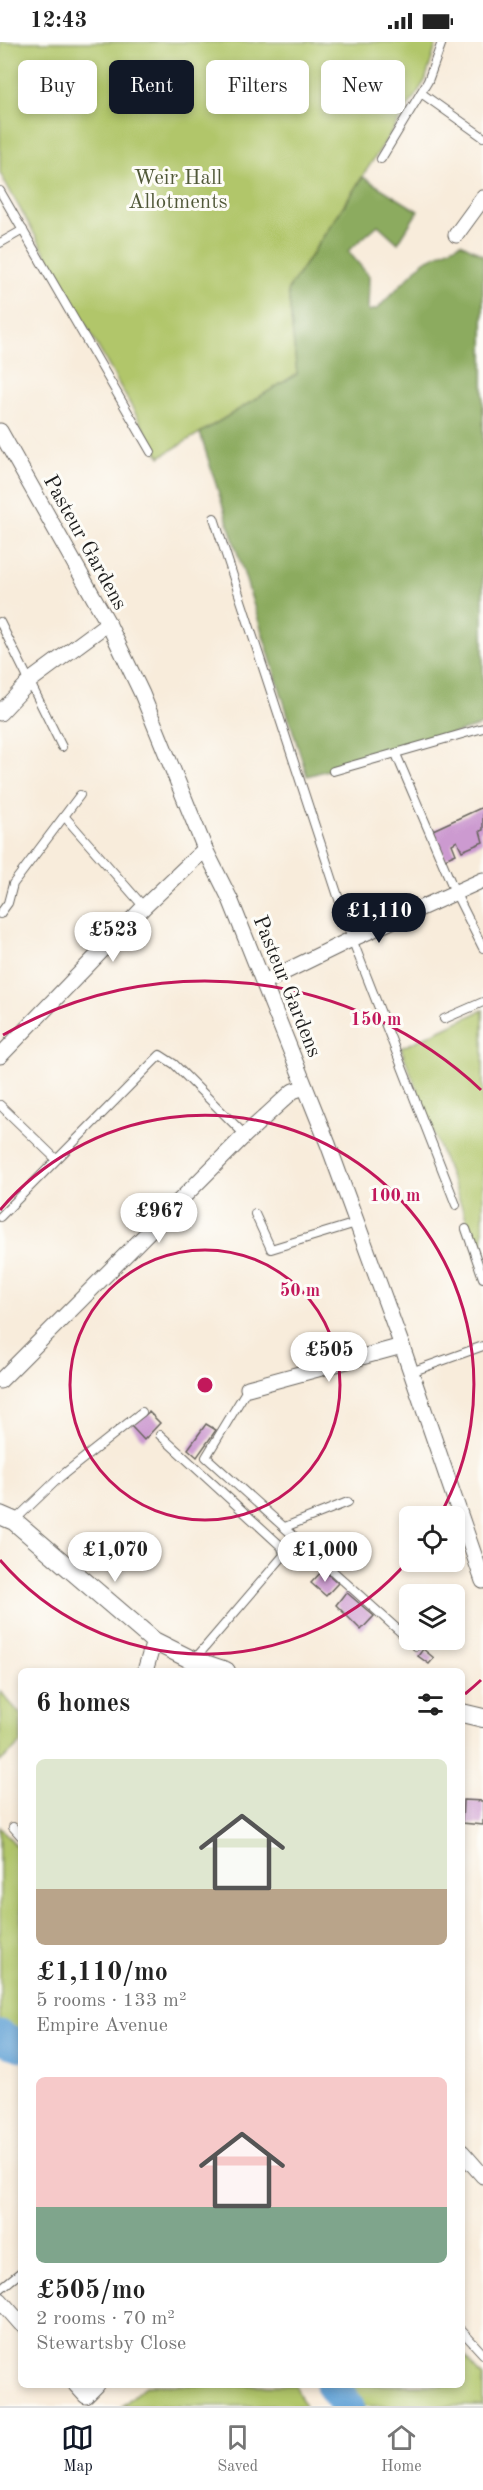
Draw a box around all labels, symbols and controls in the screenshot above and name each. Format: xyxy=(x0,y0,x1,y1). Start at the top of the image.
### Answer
text: 12:43 xyxy=(30,10,87,32)
chip: Buy xyxy=(18,60,97,114)
chip: Rent xyxy=(109,60,194,114)
chip: Filters xyxy=(206,60,309,114)
chip: New xyxy=(321,60,405,114)
park label: Weir Hall Allotments xyxy=(128,168,228,213)
street label: Pasteur Gardens xyxy=(39,472,130,614)
pin: £1,110 xyxy=(330,893,428,944)
text: £1,110 xyxy=(346,902,412,922)
pin: £523 xyxy=(77,912,149,963)
street label: Pasteur Gardens xyxy=(249,913,325,1060)
text: £523 xyxy=(88,921,138,941)
text: 150 m xyxy=(351,1011,401,1029)
text: 100 m xyxy=(370,1187,420,1205)
pin: £967 xyxy=(123,1193,195,1244)
text: £967 xyxy=(134,1202,184,1222)
text: 50 m xyxy=(280,1282,320,1300)
pin: £505 xyxy=(293,1332,365,1383)
text: £505 xyxy=(304,1341,354,1361)
centre of rings xyxy=(195,1375,215,1395)
map controls xyxy=(399,1506,465,1650)
button: locate xyxy=(399,1506,465,1572)
pin: £1,070 xyxy=(66,1532,164,1583)
pin: £1,000 xyxy=(276,1532,374,1583)
text: £1,070 xyxy=(82,1541,148,1561)
text: £1,000 xyxy=(292,1541,358,1561)
button: layers xyxy=(399,1584,465,1650)
icon: filters xyxy=(414,1688,447,1721)
text: 6 homes xyxy=(36,1691,130,1717)
icon: home xyxy=(188,1798,296,1906)
text: £1,110/mo xyxy=(36,1960,168,1986)
text: 5 rooms · 133 m² xyxy=(36,1991,186,2011)
text: Empire Avenue xyxy=(36,2016,168,2036)
icon: home xyxy=(188,2116,296,2224)
text: £505/mo xyxy=(36,2278,146,2304)
text: 2 rooms · 70 m² xyxy=(36,2309,175,2329)
text: Stewartsby Close xyxy=(36,2334,186,2354)
tab: Map xyxy=(61,2421,94,2477)
tab: Saved xyxy=(217,2421,258,2477)
tab: Home xyxy=(381,2421,422,2477)

